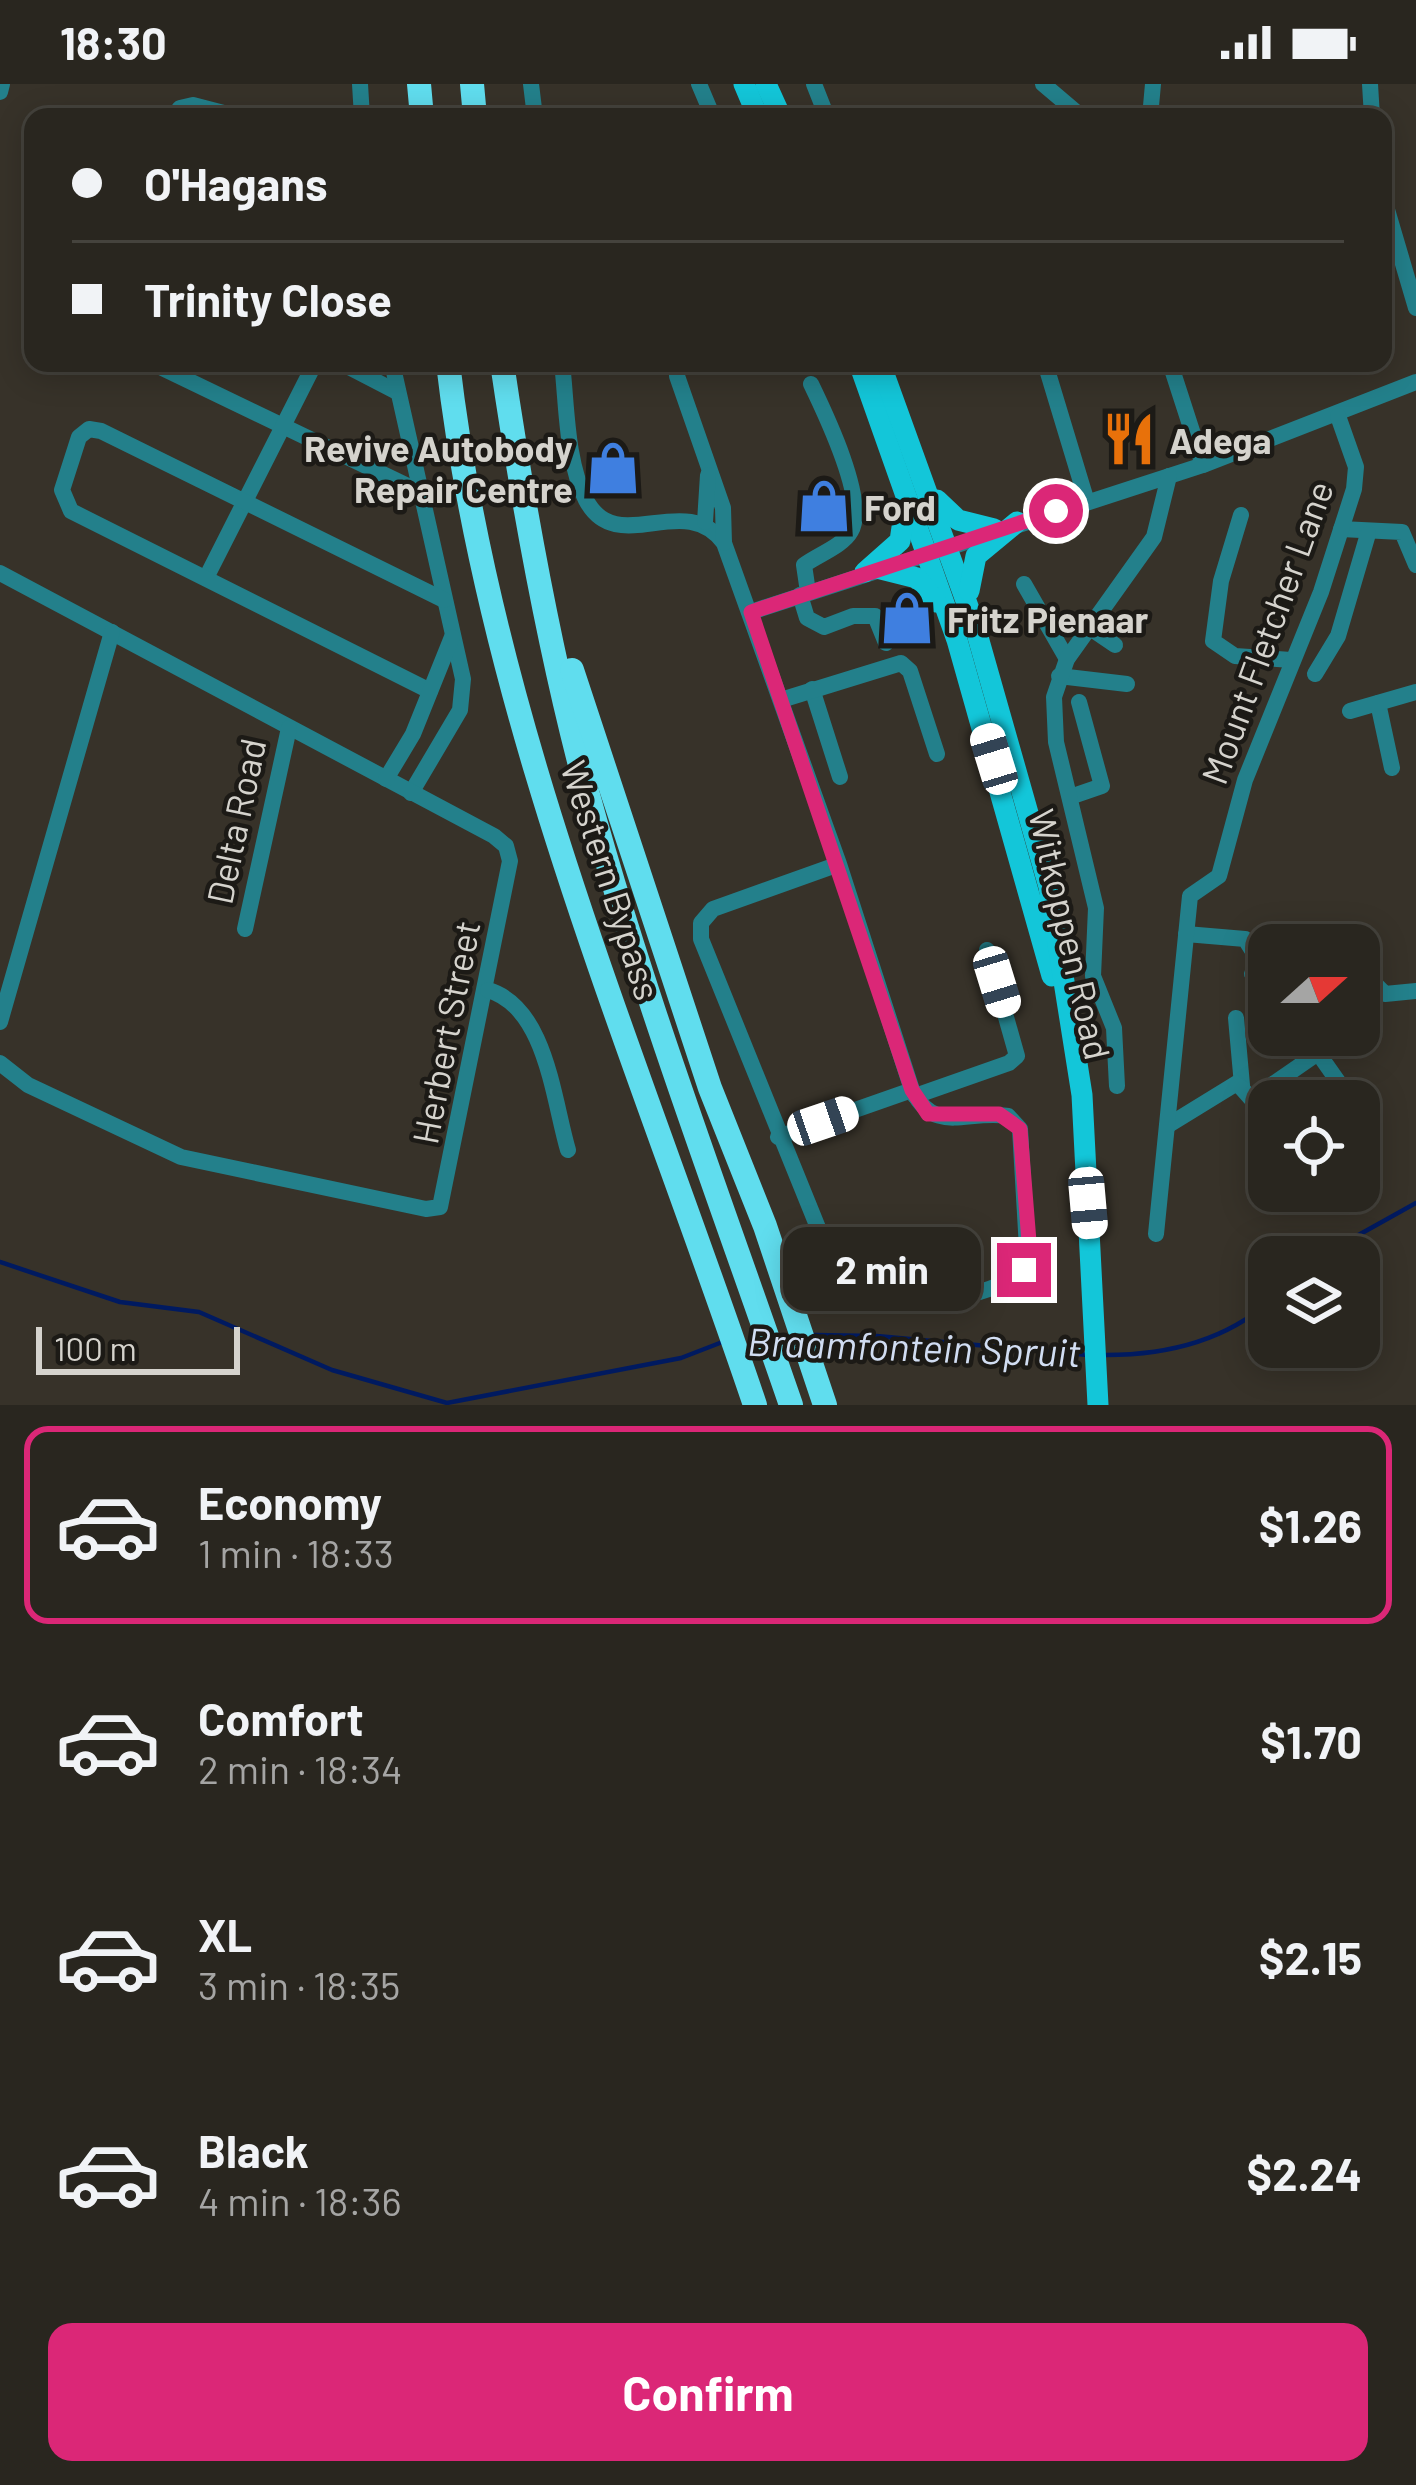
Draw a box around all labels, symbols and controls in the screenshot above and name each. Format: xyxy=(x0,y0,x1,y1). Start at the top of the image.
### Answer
text: 18:30 xyxy=(60,15,167,69)
text: O'Hagans xyxy=(144,156,328,210)
text: Trinity Close xyxy=(144,272,392,326)
restaurant icon: Adega xyxy=(1100,410,1158,468)
place label: Adega xyxy=(1169,418,1272,461)
place label: Revive Autobody Repair Centre xyxy=(304,426,573,510)
shop icon: Revive Autobody Repair Centre xyxy=(584,439,642,497)
street label: Mount Fletcher Lane xyxy=(1191,475,1341,789)
shop icon: Ford xyxy=(795,477,853,535)
route start xyxy=(1029,484,1083,538)
place label: Ford xyxy=(864,485,936,528)
shop icon: Fritz Pienaar xyxy=(878,589,936,647)
place label: Fritz Pienaar xyxy=(947,597,1149,640)
car xyxy=(966,719,1022,799)
street label: Delta Road xyxy=(197,734,273,908)
street label: Western Bypass xyxy=(553,755,671,1005)
street label: Witkoppen Road xyxy=(1021,805,1121,1063)
street label: Herbert Street xyxy=(402,917,488,1147)
north arrow xyxy=(1248,924,1380,1056)
map controls xyxy=(1248,924,1380,1368)
car xyxy=(969,942,1025,1022)
button: locate xyxy=(1248,1080,1380,1212)
car xyxy=(783,1092,863,1150)
car xyxy=(1067,1166,1109,1240)
callout: 2 min xyxy=(784,1228,982,1312)
button: layers xyxy=(1248,1236,1380,1368)
route end xyxy=(997,1243,1051,1297)
text: 2 min xyxy=(835,1245,929,1292)
water label: Braamfontein Spruit xyxy=(746,1317,1082,1375)
scale bar xyxy=(36,1321,240,1374)
text: 100 m xyxy=(54,1328,137,1368)
icon: car xyxy=(54,1471,162,1579)
text: Economy xyxy=(198,1475,382,1529)
text: $1.26 xyxy=(1259,1498,1362,1552)
text: 1 min · 18:33 xyxy=(198,1529,394,1576)
icon: car xyxy=(54,1687,162,1795)
text: Comfort xyxy=(198,1691,364,1745)
text: $1.70 xyxy=(1260,1714,1362,1768)
text: 2 min · 18:34 xyxy=(198,1745,402,1792)
icon: car xyxy=(54,1903,162,2011)
text: XL xyxy=(198,1907,252,1961)
text: $2.15 xyxy=(1259,1930,1362,1984)
text: 3 min · 18:35 xyxy=(198,1961,400,2008)
icon: car xyxy=(54,2119,162,2227)
text: Black xyxy=(198,2123,309,2177)
text: $2.24 xyxy=(1246,2146,1362,2200)
text: 4 min · 18:36 xyxy=(198,2177,402,2224)
button: Confirm xyxy=(48,2323,1368,2461)

